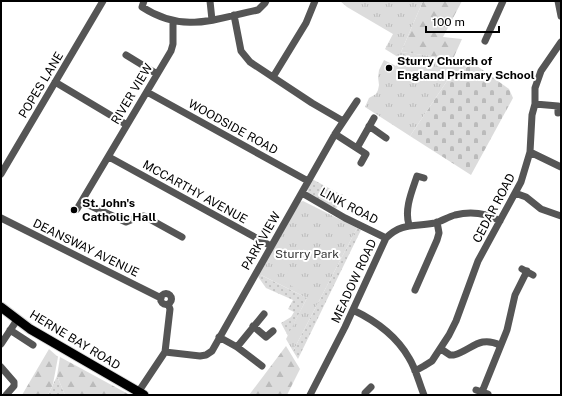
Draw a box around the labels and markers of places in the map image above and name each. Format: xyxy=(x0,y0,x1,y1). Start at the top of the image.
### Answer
place label: Sturry Church of England Primary School xyxy=(397,54,535,82)
marker: Sturry Church of England Primary School xyxy=(384,63,394,73)
place label: St. John's Catholic Hall xyxy=(82,196,156,224)
marker: St. John's Catholic Hall xyxy=(69,205,79,215)

